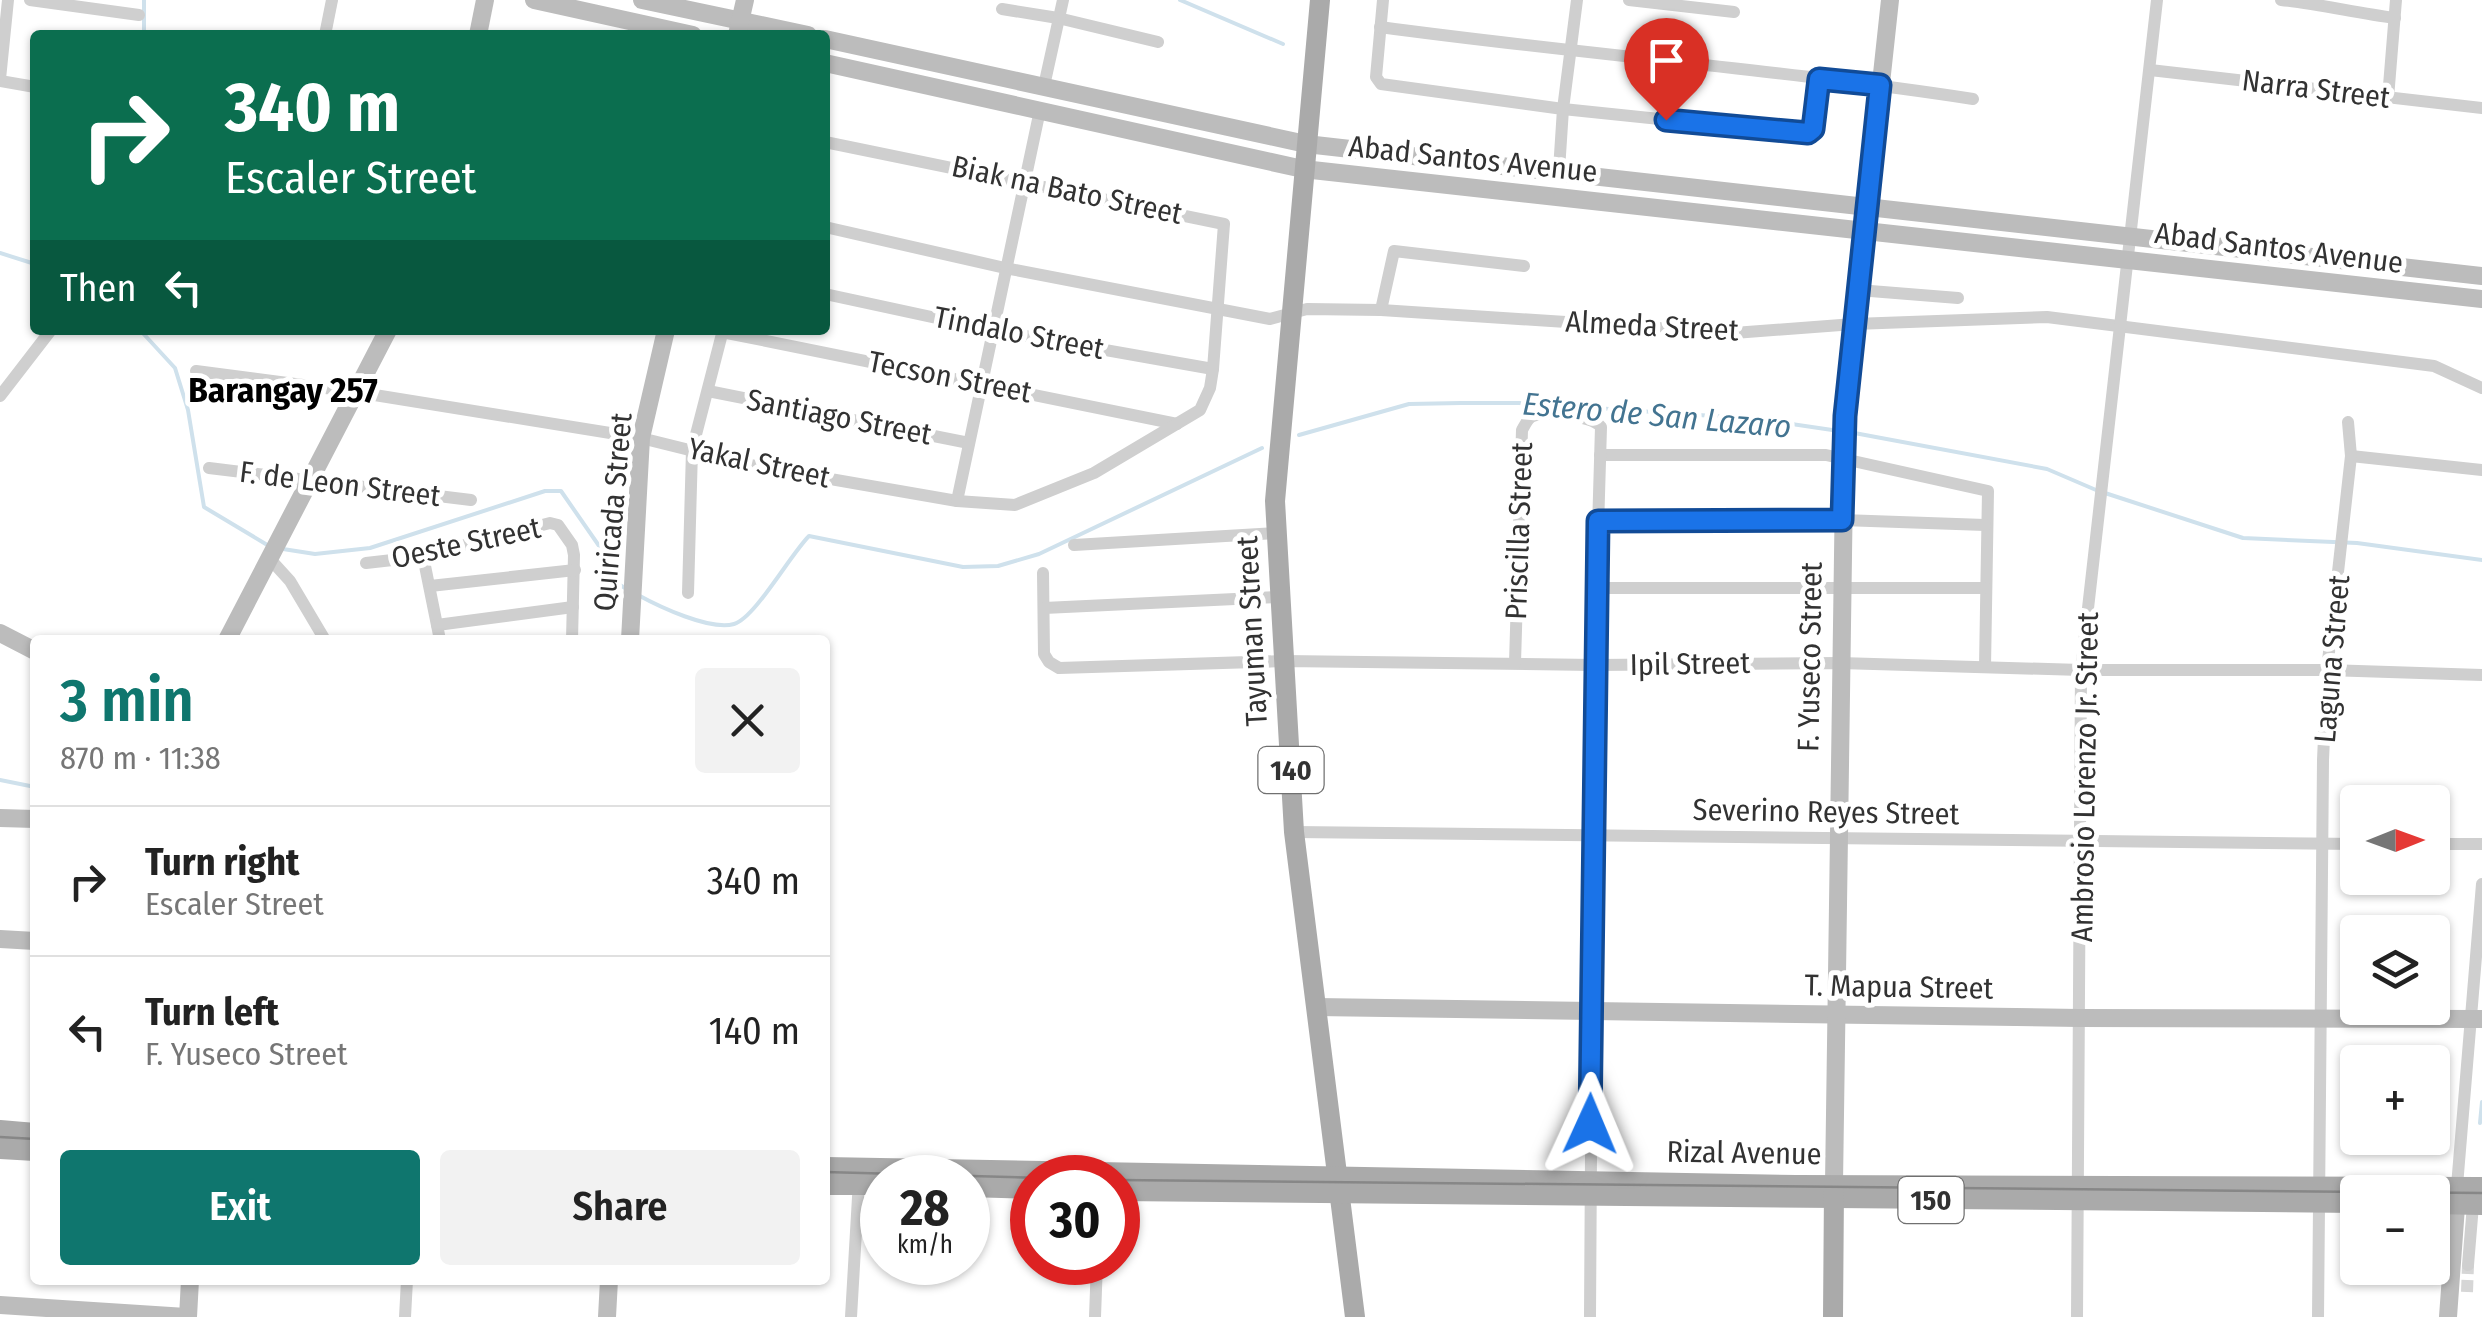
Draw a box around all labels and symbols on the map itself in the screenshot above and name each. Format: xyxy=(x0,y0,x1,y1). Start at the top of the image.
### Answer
pin xyxy=(1624,18,1709,121)
street label: Narra Street xyxy=(2240,62,2392,116)
street label: Abad Santos Avenue xyxy=(1347,128,1599,190)
street label: Biak na Bato Street xyxy=(949,148,1186,232)
street label: Abad Santos Avenue xyxy=(2153,215,2405,281)
street label: Tindalo Street xyxy=(931,299,1107,367)
street label: Almeda Street xyxy=(1565,303,1740,349)
street label: Tecson Street xyxy=(866,344,1035,410)
district label: Barangay 257 xyxy=(188,369,378,411)
street label: Santiago Street xyxy=(744,381,935,453)
water label: Estero de San Lazaro xyxy=(1521,384,1793,446)
street label: Quiricada Street xyxy=(586,411,640,613)
street label: Yakal Street xyxy=(685,430,833,496)
street label: Priscilla Street xyxy=(1498,441,1540,620)
street label: F. de Leon Street xyxy=(238,454,443,514)
street label: Oeste Street xyxy=(388,510,544,576)
street label: Tayuman Street xyxy=(1229,535,1275,727)
street label: F. Yuseco Street xyxy=(1790,562,1830,752)
street label: Laguna Street xyxy=(2307,573,2357,744)
street label: Ambrosio Lorenzo Jr. Street xyxy=(2064,612,2106,942)
street label: Ipil Street xyxy=(1630,645,1751,683)
road number: 140 xyxy=(1258,747,1324,793)
north arrow xyxy=(2340,785,2450,895)
street label: Severino Reyes Street xyxy=(1692,792,1960,832)
street label: T. Mapua Street xyxy=(1804,967,1994,1007)
position arrow xyxy=(1538,1072,1642,1176)
street label: Rizal Avenue xyxy=(1666,1134,1822,1172)
speed limit sign: 30 xyxy=(1010,1155,1140,1285)
road number: 150 xyxy=(1898,1177,1964,1223)

